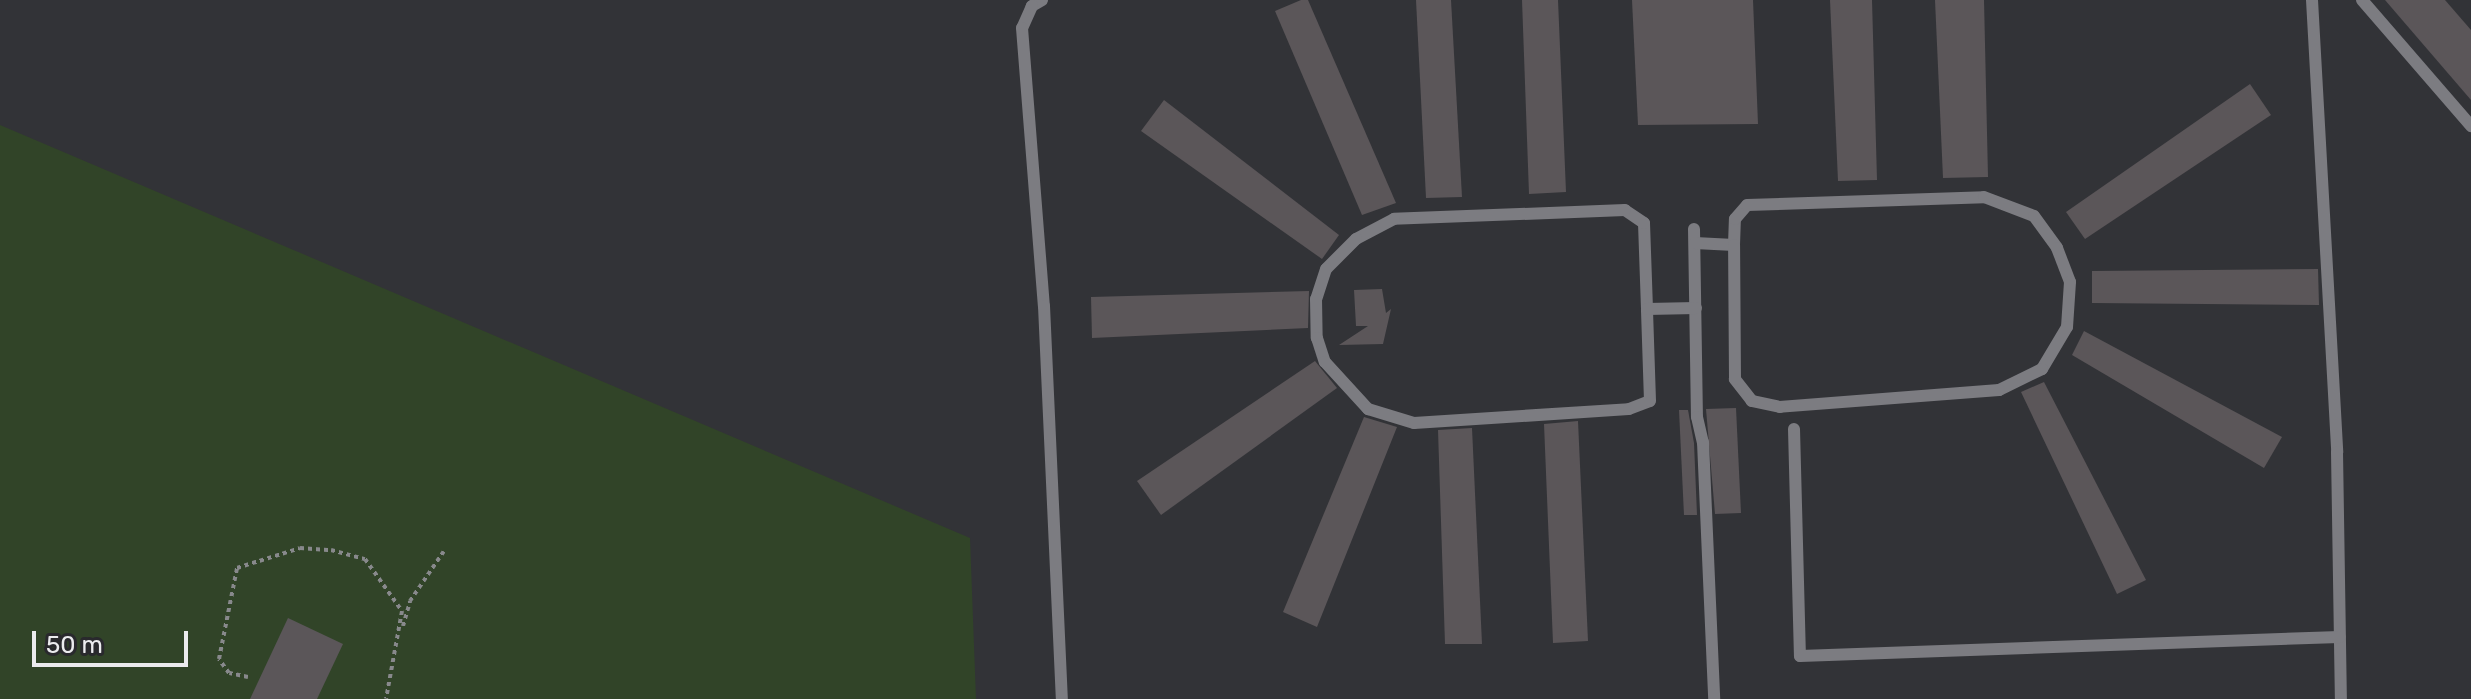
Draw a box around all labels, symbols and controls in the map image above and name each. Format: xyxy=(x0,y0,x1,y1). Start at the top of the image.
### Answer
scale bar xyxy=(36,615,192,665)
text: 50 m xyxy=(46,631,103,659)

